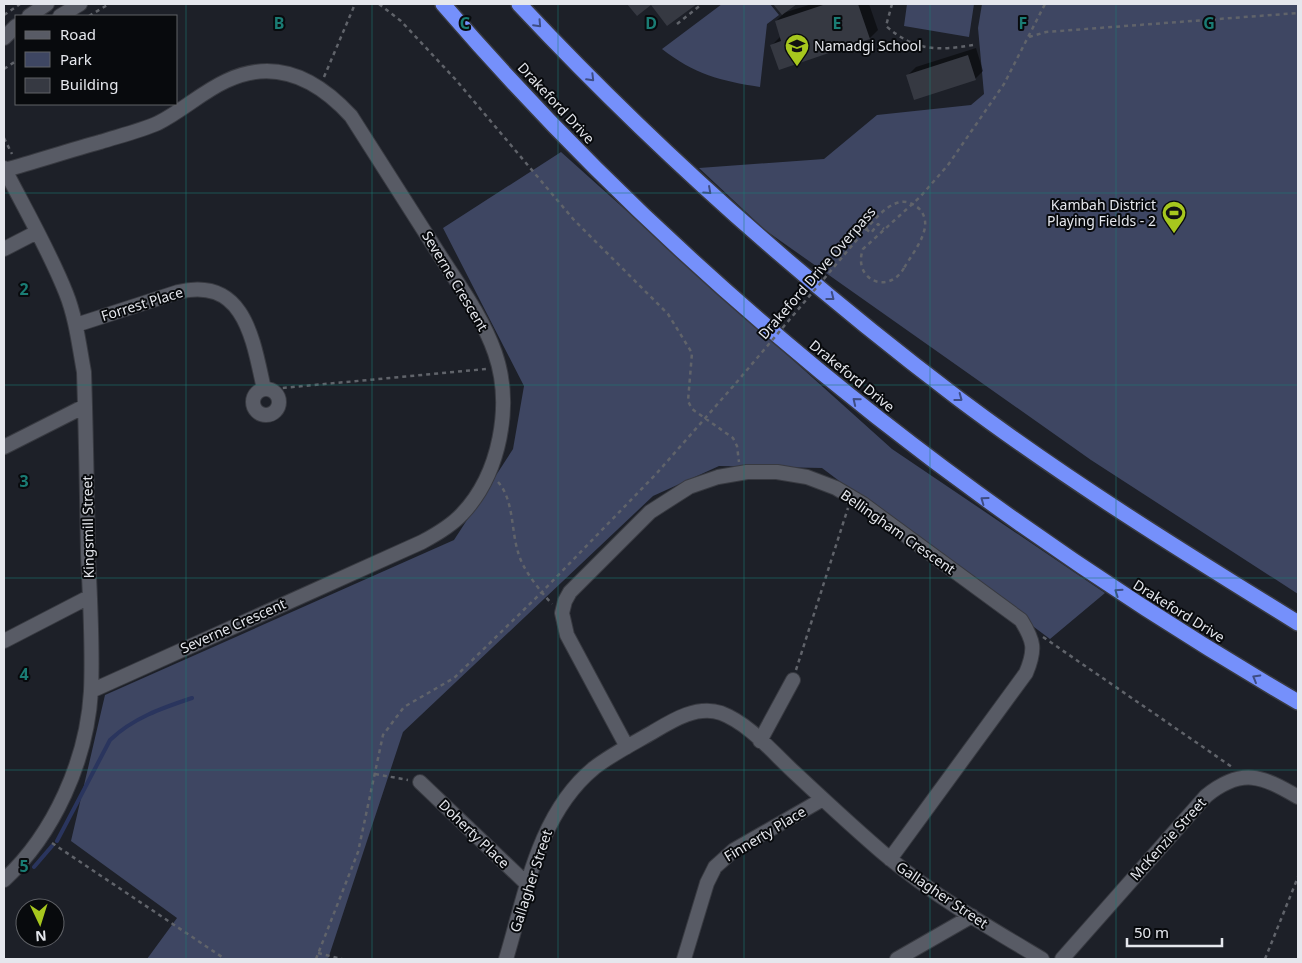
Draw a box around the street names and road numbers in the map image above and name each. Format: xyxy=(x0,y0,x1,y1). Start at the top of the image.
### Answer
street label: Drakeford Drive xyxy=(514,58,599,147)
street label: Drakeford Drive Overpass xyxy=(754,202,880,343)
street label: Severne Crescent xyxy=(418,227,493,334)
street label: Forrest Place xyxy=(98,282,185,325)
street label: Drakeford Drive xyxy=(806,335,899,416)
street label: Kingsmill Street xyxy=(77,475,98,579)
street label: Bellingham Crescent xyxy=(837,485,959,578)
street label: Drakeford Drive xyxy=(1130,575,1229,646)
street label: Severne Crescent xyxy=(177,594,289,657)
street label: McKenzie Street xyxy=(1125,793,1210,884)
street label: Doherty Place xyxy=(435,795,514,872)
street label: Finnerty Place xyxy=(720,802,809,865)
street label: Gallagher Street xyxy=(505,827,556,935)
street label: Gallagher Street xyxy=(893,857,992,932)

